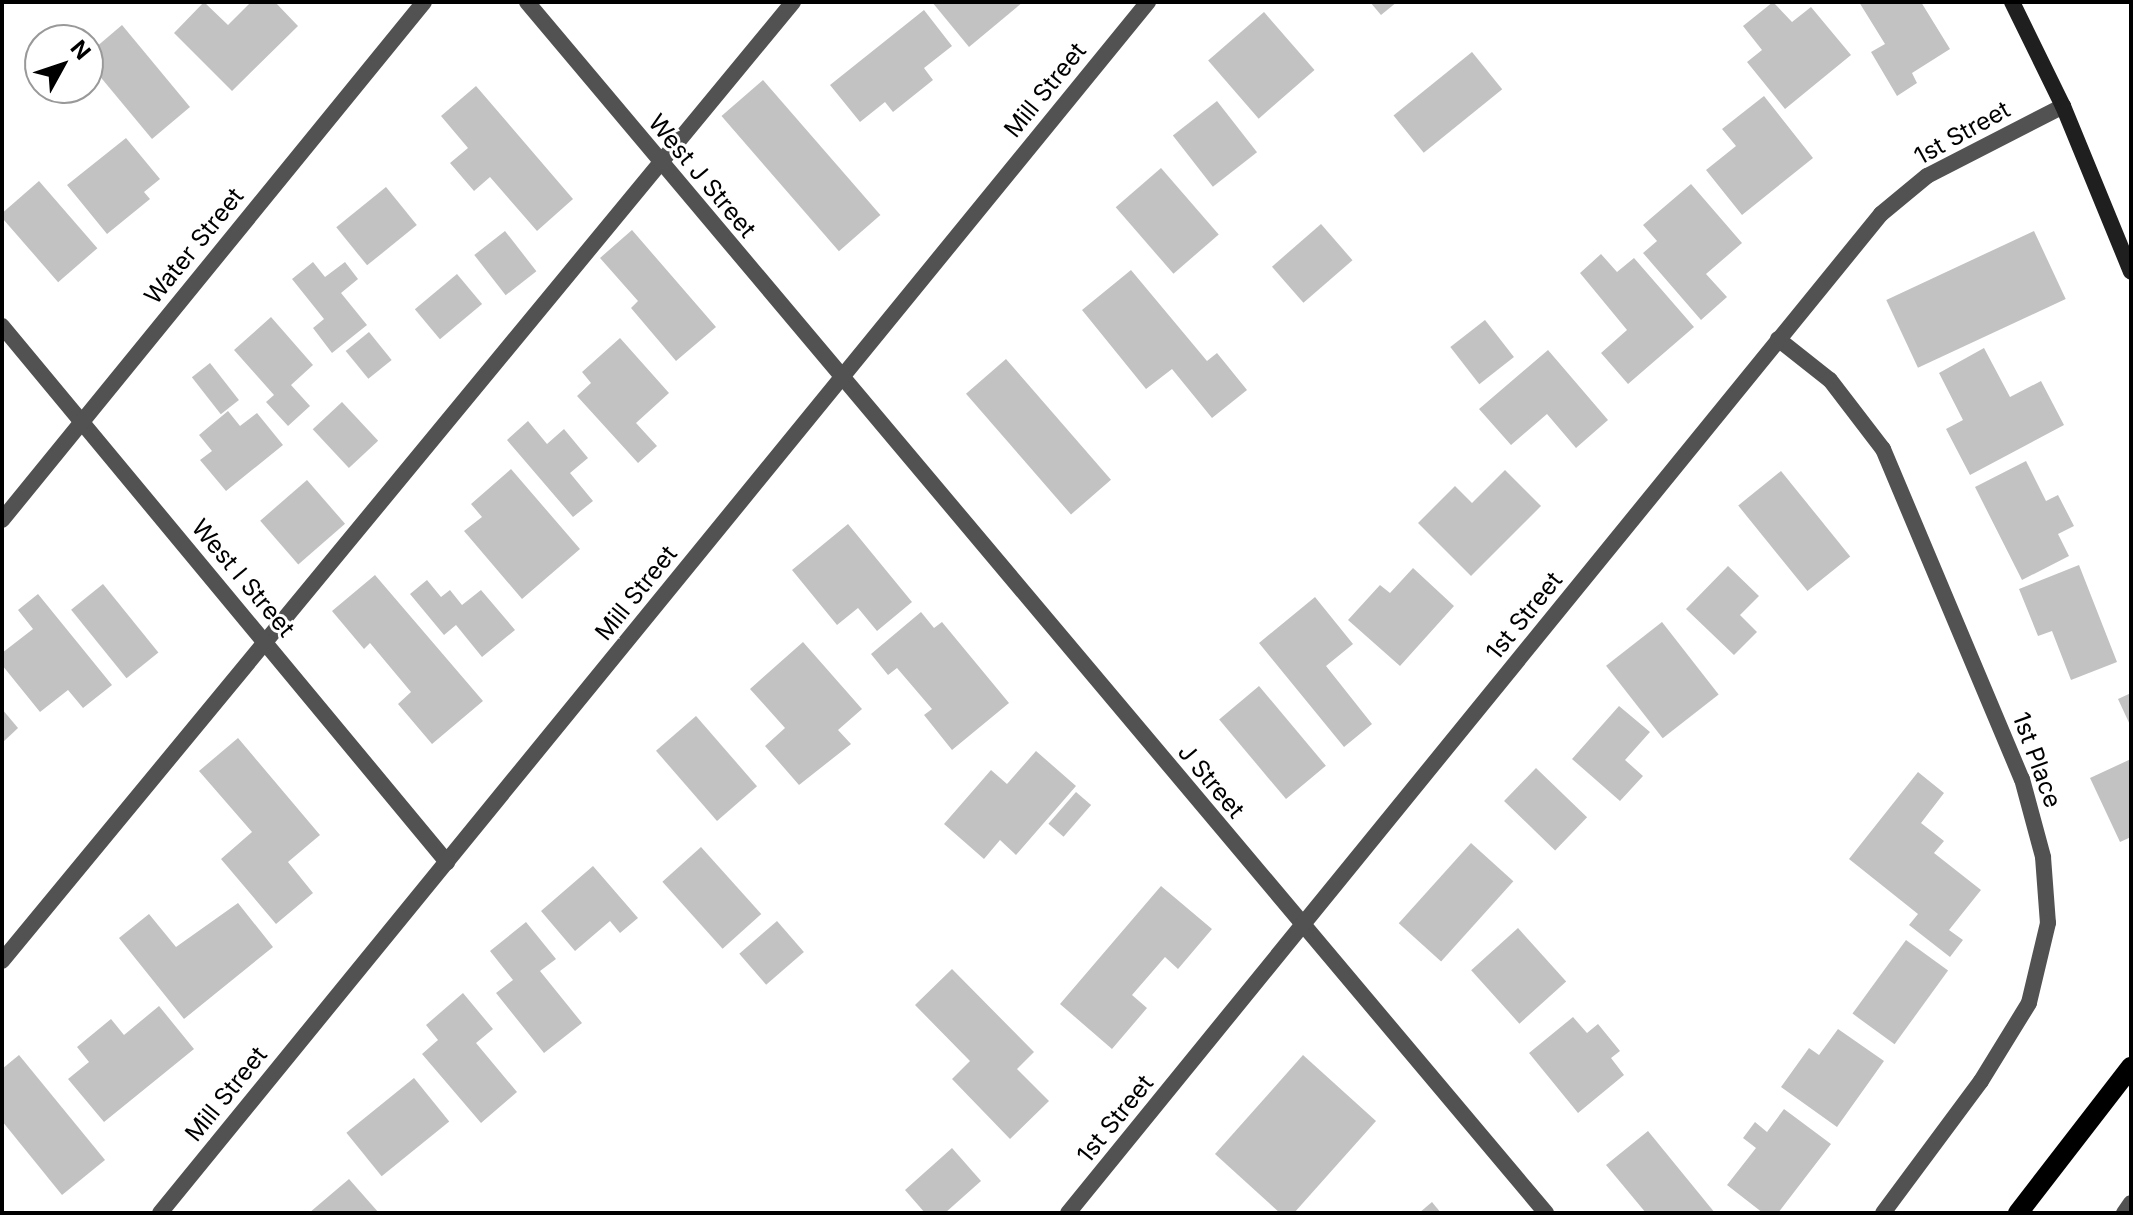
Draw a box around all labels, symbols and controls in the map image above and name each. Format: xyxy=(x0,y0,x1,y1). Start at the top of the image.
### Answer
north arrow xyxy=(24,24,104,104)
text: N xyxy=(66,35,96,65)
street label: Mill Street xyxy=(998,37,1092,143)
street label: 1st Street xyxy=(1909,95,2015,171)
street label: West J Street xyxy=(642,109,762,243)
street label: Water Street xyxy=(138,182,250,310)
street label: West I Street xyxy=(185,513,301,643)
street label: Mill Street xyxy=(589,540,683,646)
street label: 1st Street xyxy=(1480,566,1568,666)
street label: 1st Place xyxy=(2006,708,2068,812)
street label: J Street xyxy=(1172,738,1250,824)
street label: Mill Street xyxy=(179,1041,273,1147)
street label: 1st Street xyxy=(1071,1069,1159,1169)

